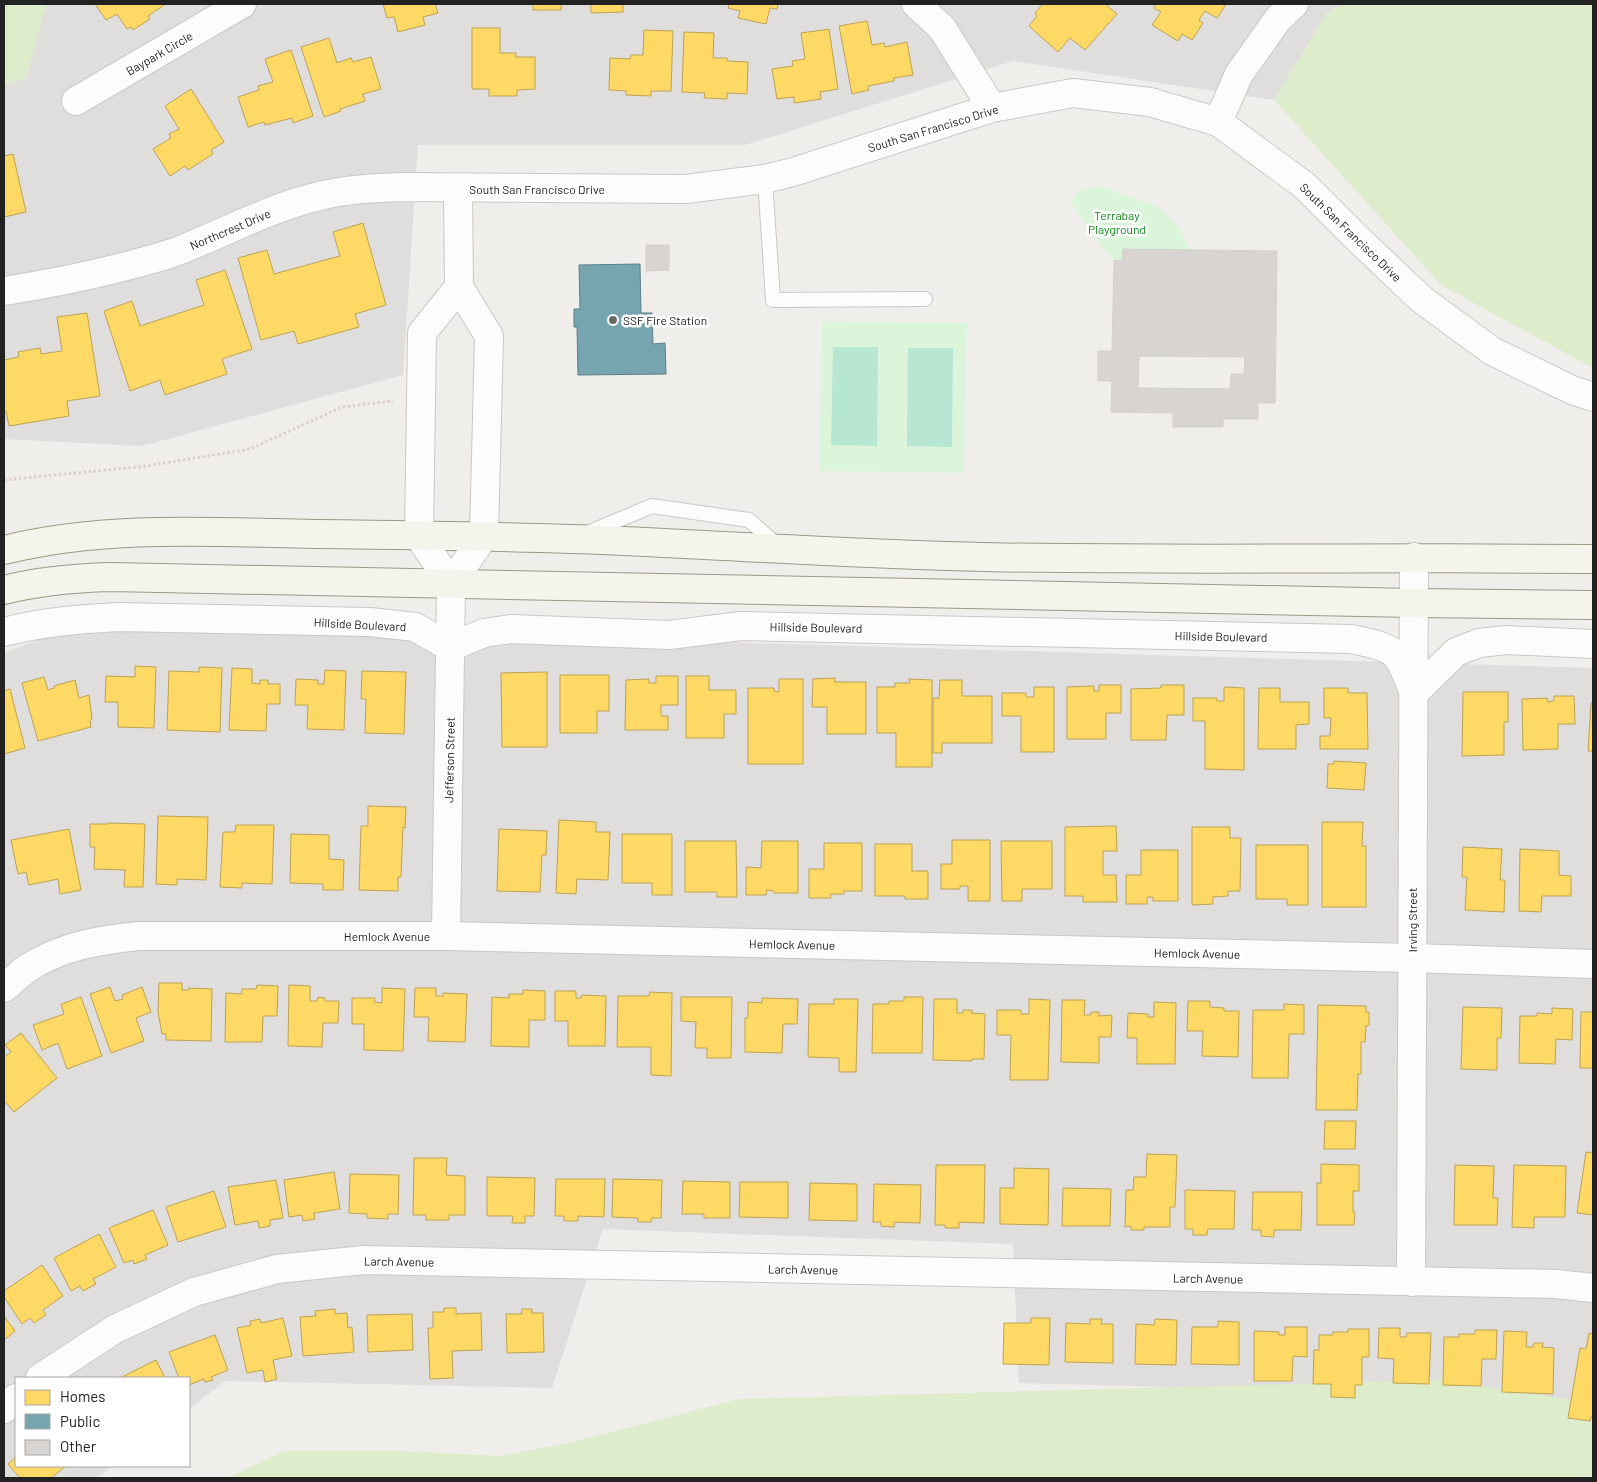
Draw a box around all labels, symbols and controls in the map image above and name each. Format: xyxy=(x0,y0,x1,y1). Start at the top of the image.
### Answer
street label: Baypark Circle xyxy=(123,28,195,78)
street label: South San Francisco Drive xyxy=(866,101,1000,155)
street label: South San Francisco Drive xyxy=(1297,180,1405,284)
street label: South San Francisco Drive xyxy=(469,182,605,196)
street label: Northcrest Drive xyxy=(188,206,272,252)
park label: Terrabay Playground xyxy=(1088,208,1146,236)
place label: SSF Fire Station xyxy=(623,313,707,327)
marker: SSF Fire Station xyxy=(607,314,619,326)
street label: Hillside Boulevard xyxy=(313,615,407,633)
street label: Hillside Boulevard xyxy=(770,619,862,635)
street label: Hillside Boulevard xyxy=(1175,628,1267,644)
street label: Jefferson Street xyxy=(441,717,457,803)
street label: Irving Street xyxy=(1405,888,1419,952)
street label: Hemlock Avenue xyxy=(344,929,430,943)
street label: Hemlock Avenue xyxy=(749,936,835,952)
street label: Hemlock Avenue xyxy=(1154,945,1240,961)
street label: Larch Avenue xyxy=(364,1253,434,1269)
street label: Larch Avenue xyxy=(768,1261,838,1277)
street label: Larch Avenue xyxy=(1173,1270,1243,1286)
legend xyxy=(15,1377,190,1467)
text: Homes xyxy=(60,1387,105,1405)
text: Public xyxy=(60,1412,100,1430)
text: Other xyxy=(60,1437,97,1455)

